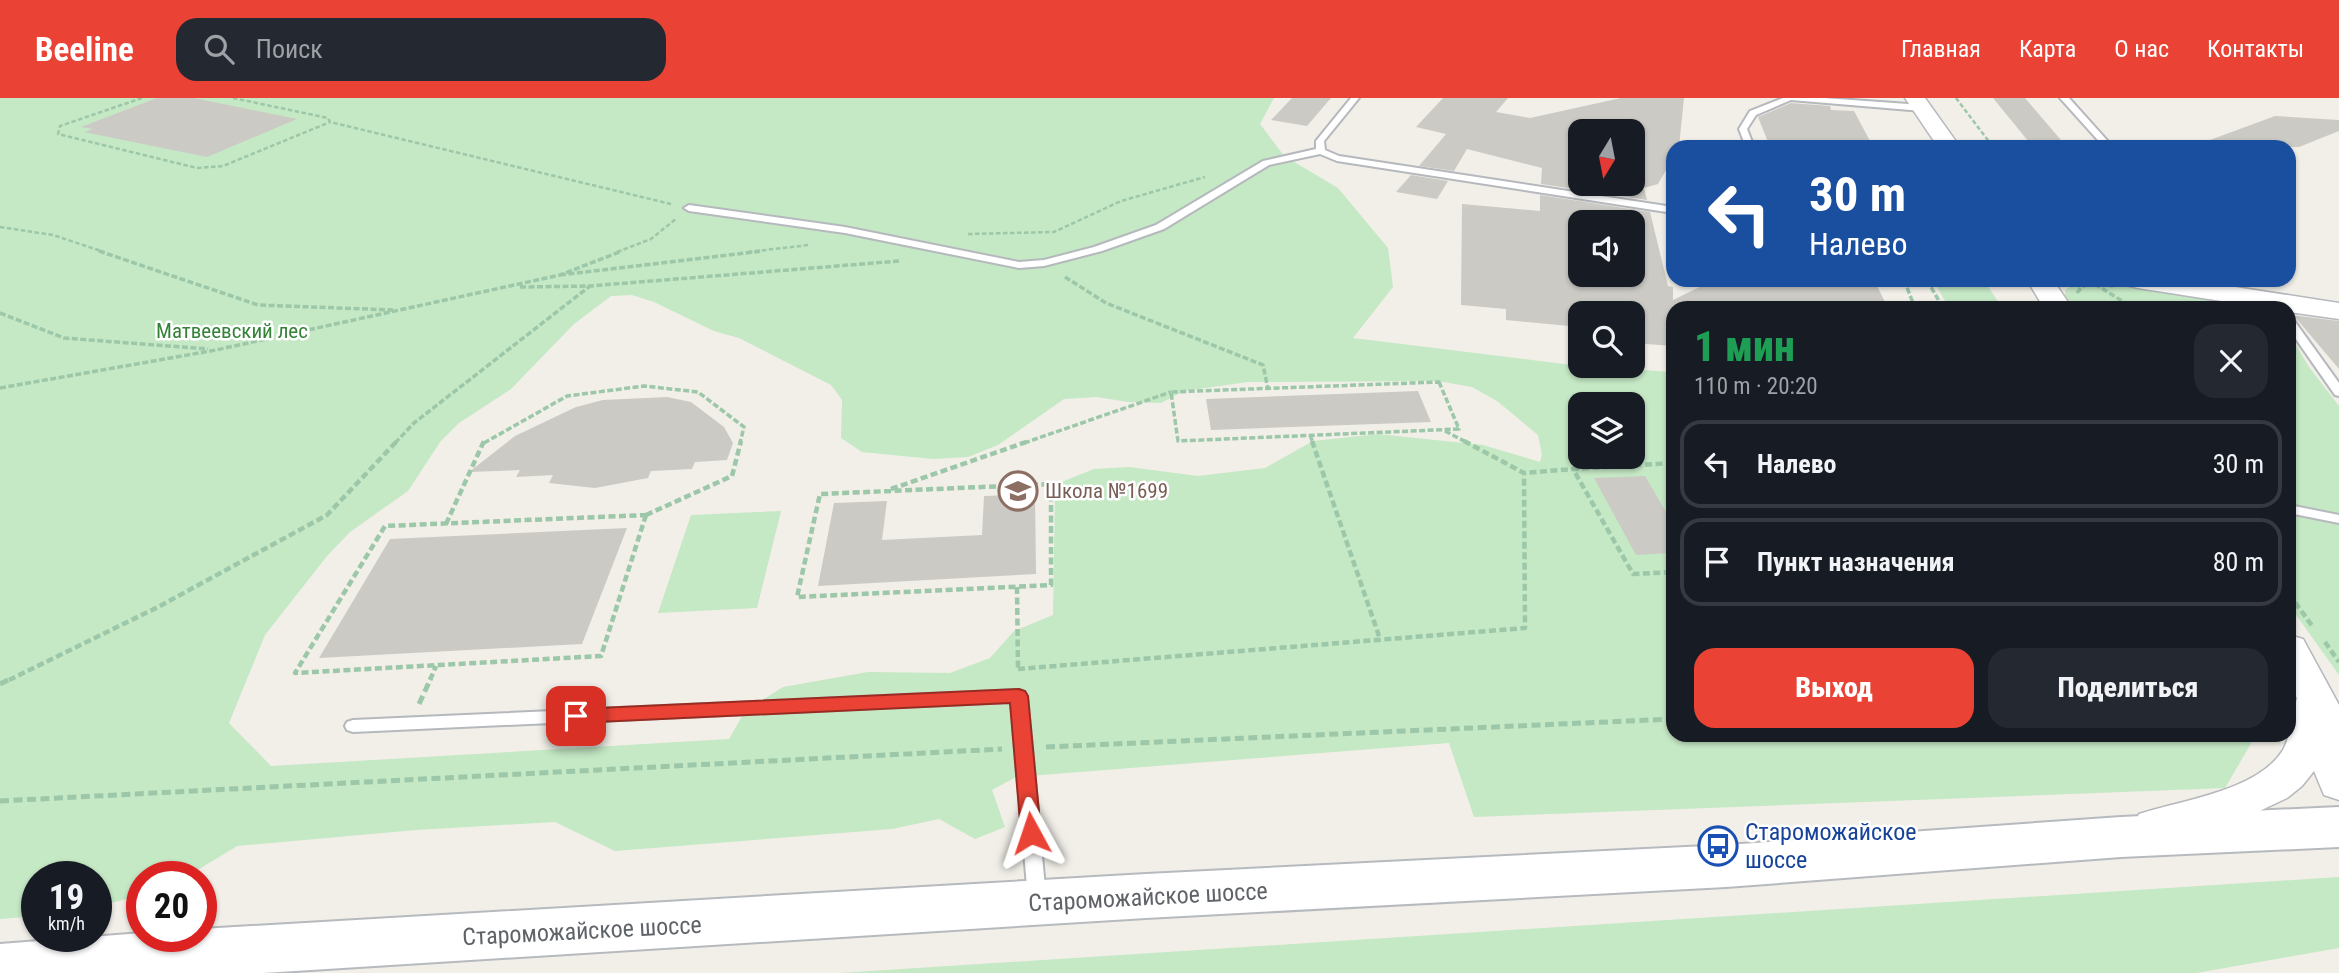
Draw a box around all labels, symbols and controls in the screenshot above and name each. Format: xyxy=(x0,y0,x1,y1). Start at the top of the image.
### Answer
search box xyxy=(176,18,666,81)
text: Beeline xyxy=(35,30,134,69)
icon: search xyxy=(200,30,238,68)
text: Поиск xyxy=(256,34,323,64)
text: Главная xyxy=(1901,35,1981,63)
text: Карта xyxy=(2019,35,2076,63)
text: О нас xyxy=(2114,35,2169,63)
text: Контакты xyxy=(2207,35,2304,63)
north arrow xyxy=(1568,119,1645,196)
map controls xyxy=(1568,119,1645,469)
text: 30 m xyxy=(1809,166,1906,223)
icon: left xyxy=(1694,168,1785,259)
button: sound xyxy=(1568,210,1645,287)
text: Налево xyxy=(1809,225,1908,263)
button: search xyxy=(1568,301,1645,378)
park label: Матвеевский лес xyxy=(156,319,308,343)
text: 1 мин xyxy=(1694,322,1795,371)
button: close xyxy=(2194,324,2268,398)
text: 110 m · 20:20 xyxy=(1694,373,1818,400)
button: layers xyxy=(1568,392,1645,469)
icon: left xyxy=(1698,445,1736,483)
text: Налево xyxy=(1757,449,1837,479)
text: 30 m xyxy=(2213,449,2264,479)
school or university icon: Школа №1699 xyxy=(997,470,1039,512)
place label: Школа №1699 xyxy=(1045,479,1168,503)
icon: arrive xyxy=(1698,543,1736,581)
text: Пункт назначения xyxy=(1757,547,1955,577)
text: 80 m xyxy=(2213,547,2264,577)
button: Выход xyxy=(1694,648,1974,728)
button: Поделиться xyxy=(1988,648,2268,728)
pin xyxy=(546,686,606,746)
icon: arrive xyxy=(557,697,595,735)
position arrow xyxy=(994,796,1068,870)
place label: Староможайское шоссе xyxy=(1745,818,1917,874)
bus stop icon: Староможайское шоссе xyxy=(1697,825,1739,867)
speed limit sign: 20 xyxy=(126,861,217,952)
text: 19 xyxy=(49,877,84,918)
street label: Староможайское шоссе xyxy=(1028,877,1268,917)
street label: Староможайское шоссе xyxy=(462,911,702,951)
text: km/h xyxy=(48,913,85,934)

